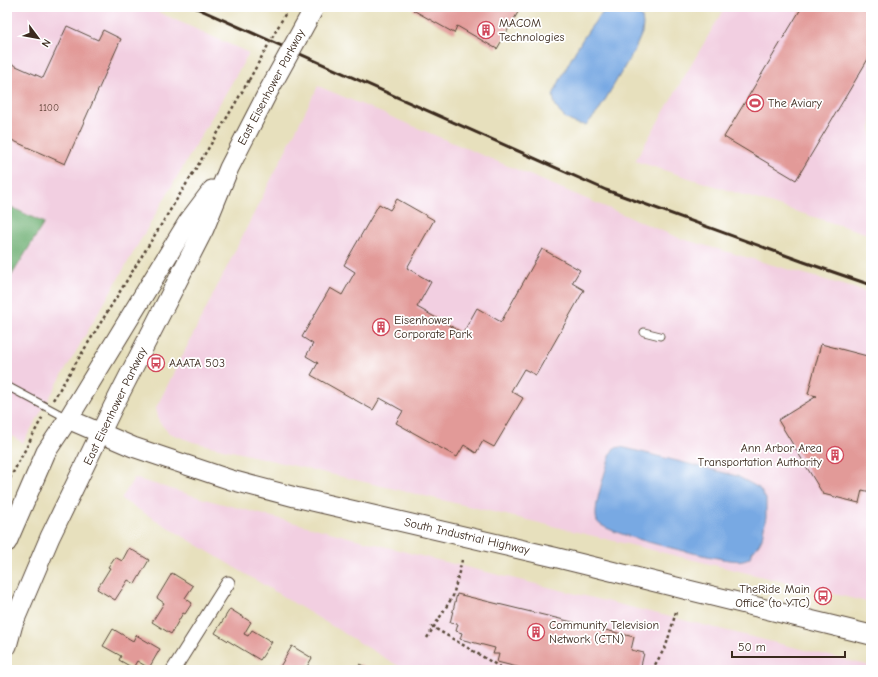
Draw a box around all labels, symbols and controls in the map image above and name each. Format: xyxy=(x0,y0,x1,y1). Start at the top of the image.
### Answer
place label: MACOM Technologies xyxy=(499,16,565,44)
north arrow xyxy=(18,18,58,58)
building icon: MACOM Technologies xyxy=(476,20,496,40)
street label: East Eisenhower Parkway xyxy=(234,26,308,147)
text: N xyxy=(39,37,53,50)
sports icon: The Aviary xyxy=(745,93,765,113)
place label: The Aviary xyxy=(768,96,822,110)
house number: 1100 xyxy=(39,102,59,114)
place label: Eisenhower Corporate Park xyxy=(394,313,472,341)
building icon: Eisenhower Corporate Park xyxy=(371,317,391,337)
street label: East Eisenhower Parkway xyxy=(80,344,150,467)
bus stop icon: AAATA 503 xyxy=(146,353,166,373)
place label: AAATA 503 xyxy=(169,356,225,370)
place label: Ann Arbor Area Transportation Authority xyxy=(698,441,823,469)
building icon: Ann Arbor Area Transportation Authority xyxy=(825,445,845,465)
street label: South Industrial Highway xyxy=(403,515,532,557)
place label: TheRide Main Office (to YTC) xyxy=(735,582,810,610)
bus stop icon: TheRide Main Office (to YTC) xyxy=(813,586,833,606)
place label: Community Television Network (CTN) xyxy=(549,618,659,646)
building icon: Community Television Network (CTN) xyxy=(526,622,546,642)
scale bar xyxy=(732,633,845,659)
text: 50 m xyxy=(738,640,766,654)

